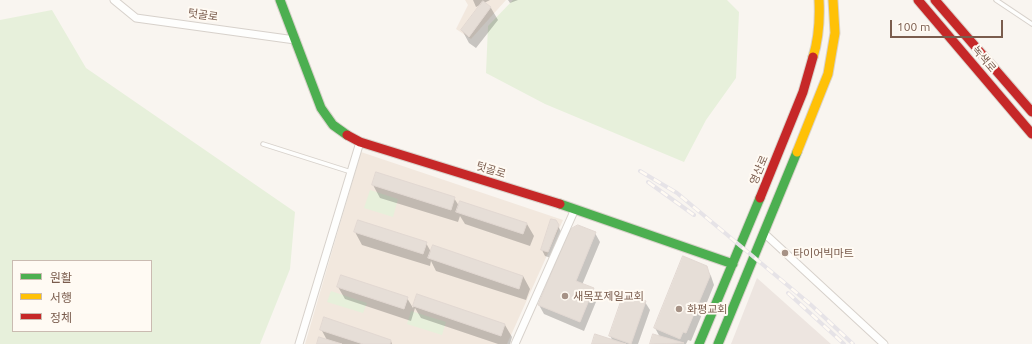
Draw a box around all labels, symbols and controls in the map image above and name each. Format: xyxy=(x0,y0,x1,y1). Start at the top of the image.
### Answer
street label: 텃골로 xyxy=(187,6,219,24)
scale bar xyxy=(892,12,1005,38)
text: 100 m xyxy=(897,20,930,33)
street label: 녹색로 xyxy=(969,43,999,75)
street label: 영산로 xyxy=(747,153,771,187)
street label: 텃골로 xyxy=(475,159,507,181)
place label: 타이어빅마트 xyxy=(793,246,854,260)
marker: 타이어빅마트 xyxy=(780,248,790,258)
legend xyxy=(12,260,152,332)
text: 원활 xyxy=(50,271,72,284)
place label: 새목포제일교회 xyxy=(573,289,644,303)
text: 서행 xyxy=(50,291,72,304)
marker: 새목포제일교회 xyxy=(560,291,570,301)
place label: 화평교회 xyxy=(687,302,727,316)
marker: 화평교회 xyxy=(674,304,684,314)
text: 정체 xyxy=(50,311,72,324)

